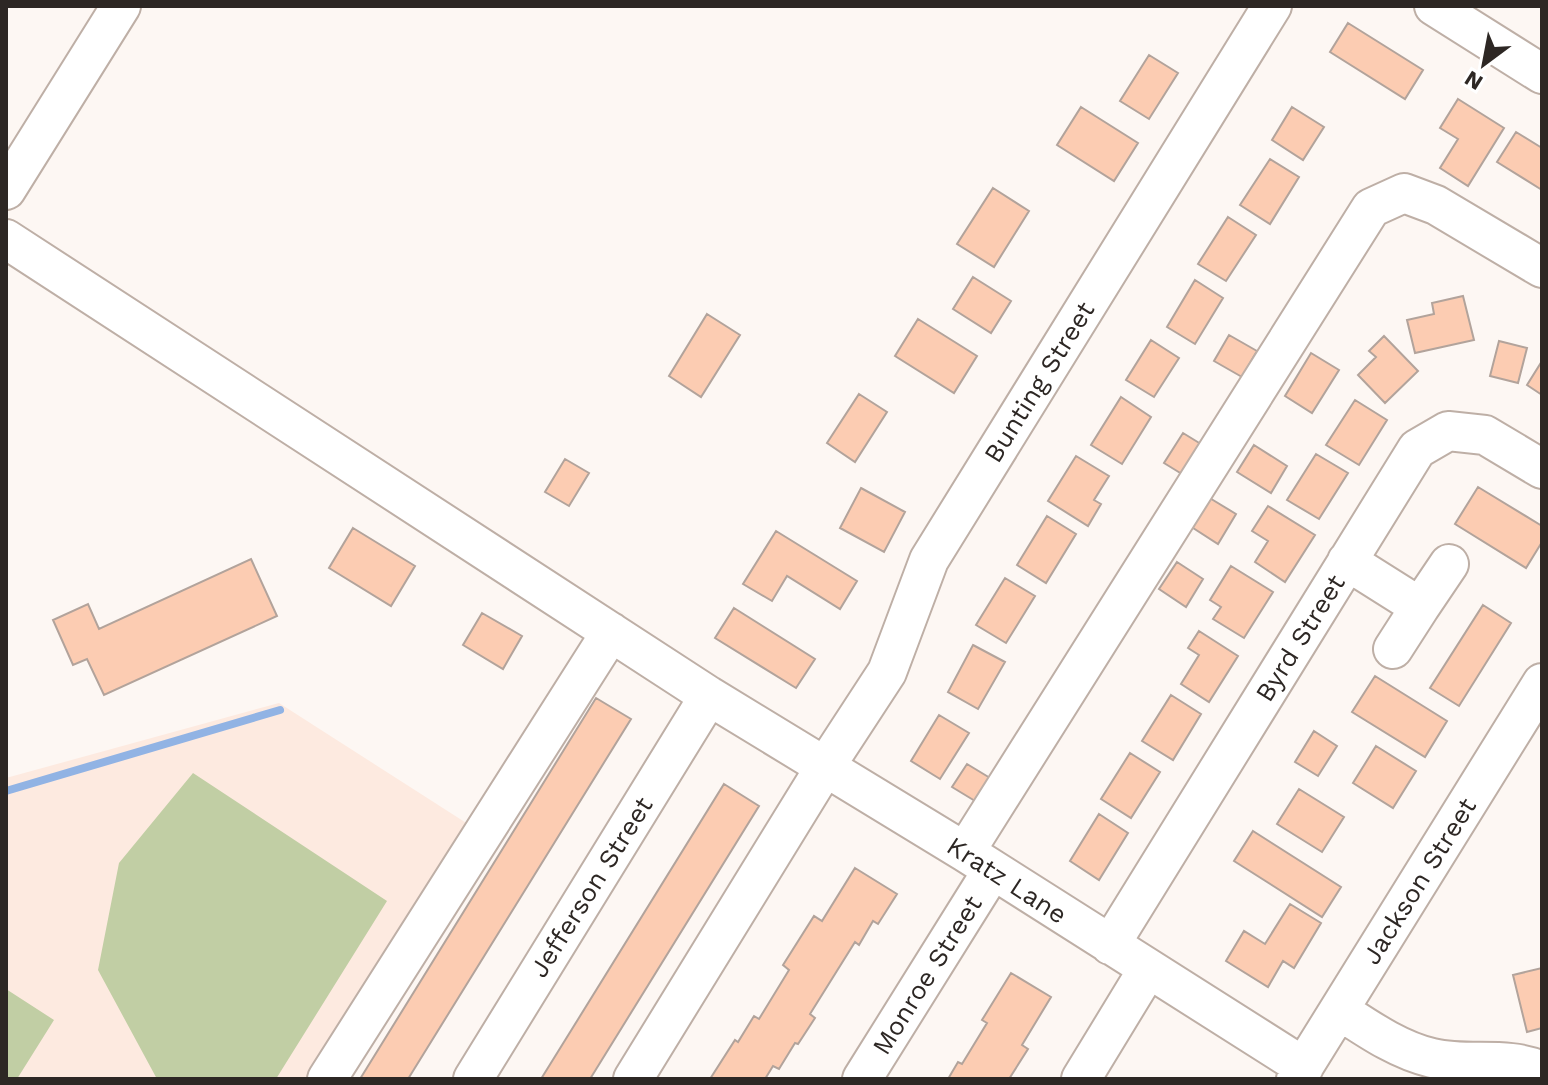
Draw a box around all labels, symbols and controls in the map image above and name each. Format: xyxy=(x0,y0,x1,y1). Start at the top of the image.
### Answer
north arrow xyxy=(1444,24,1524,104)
text: N xyxy=(1460,66,1487,95)
street label: Bunting Street xyxy=(978,296,1100,468)
street label: Byrd Street xyxy=(1249,569,1351,707)
street label: Jefferson Street xyxy=(523,791,659,983)
street label: Jackson Street xyxy=(1356,792,1482,970)
street label: Kratz Lane xyxy=(942,830,1072,930)
street label: Monroe Street xyxy=(866,890,988,1060)

